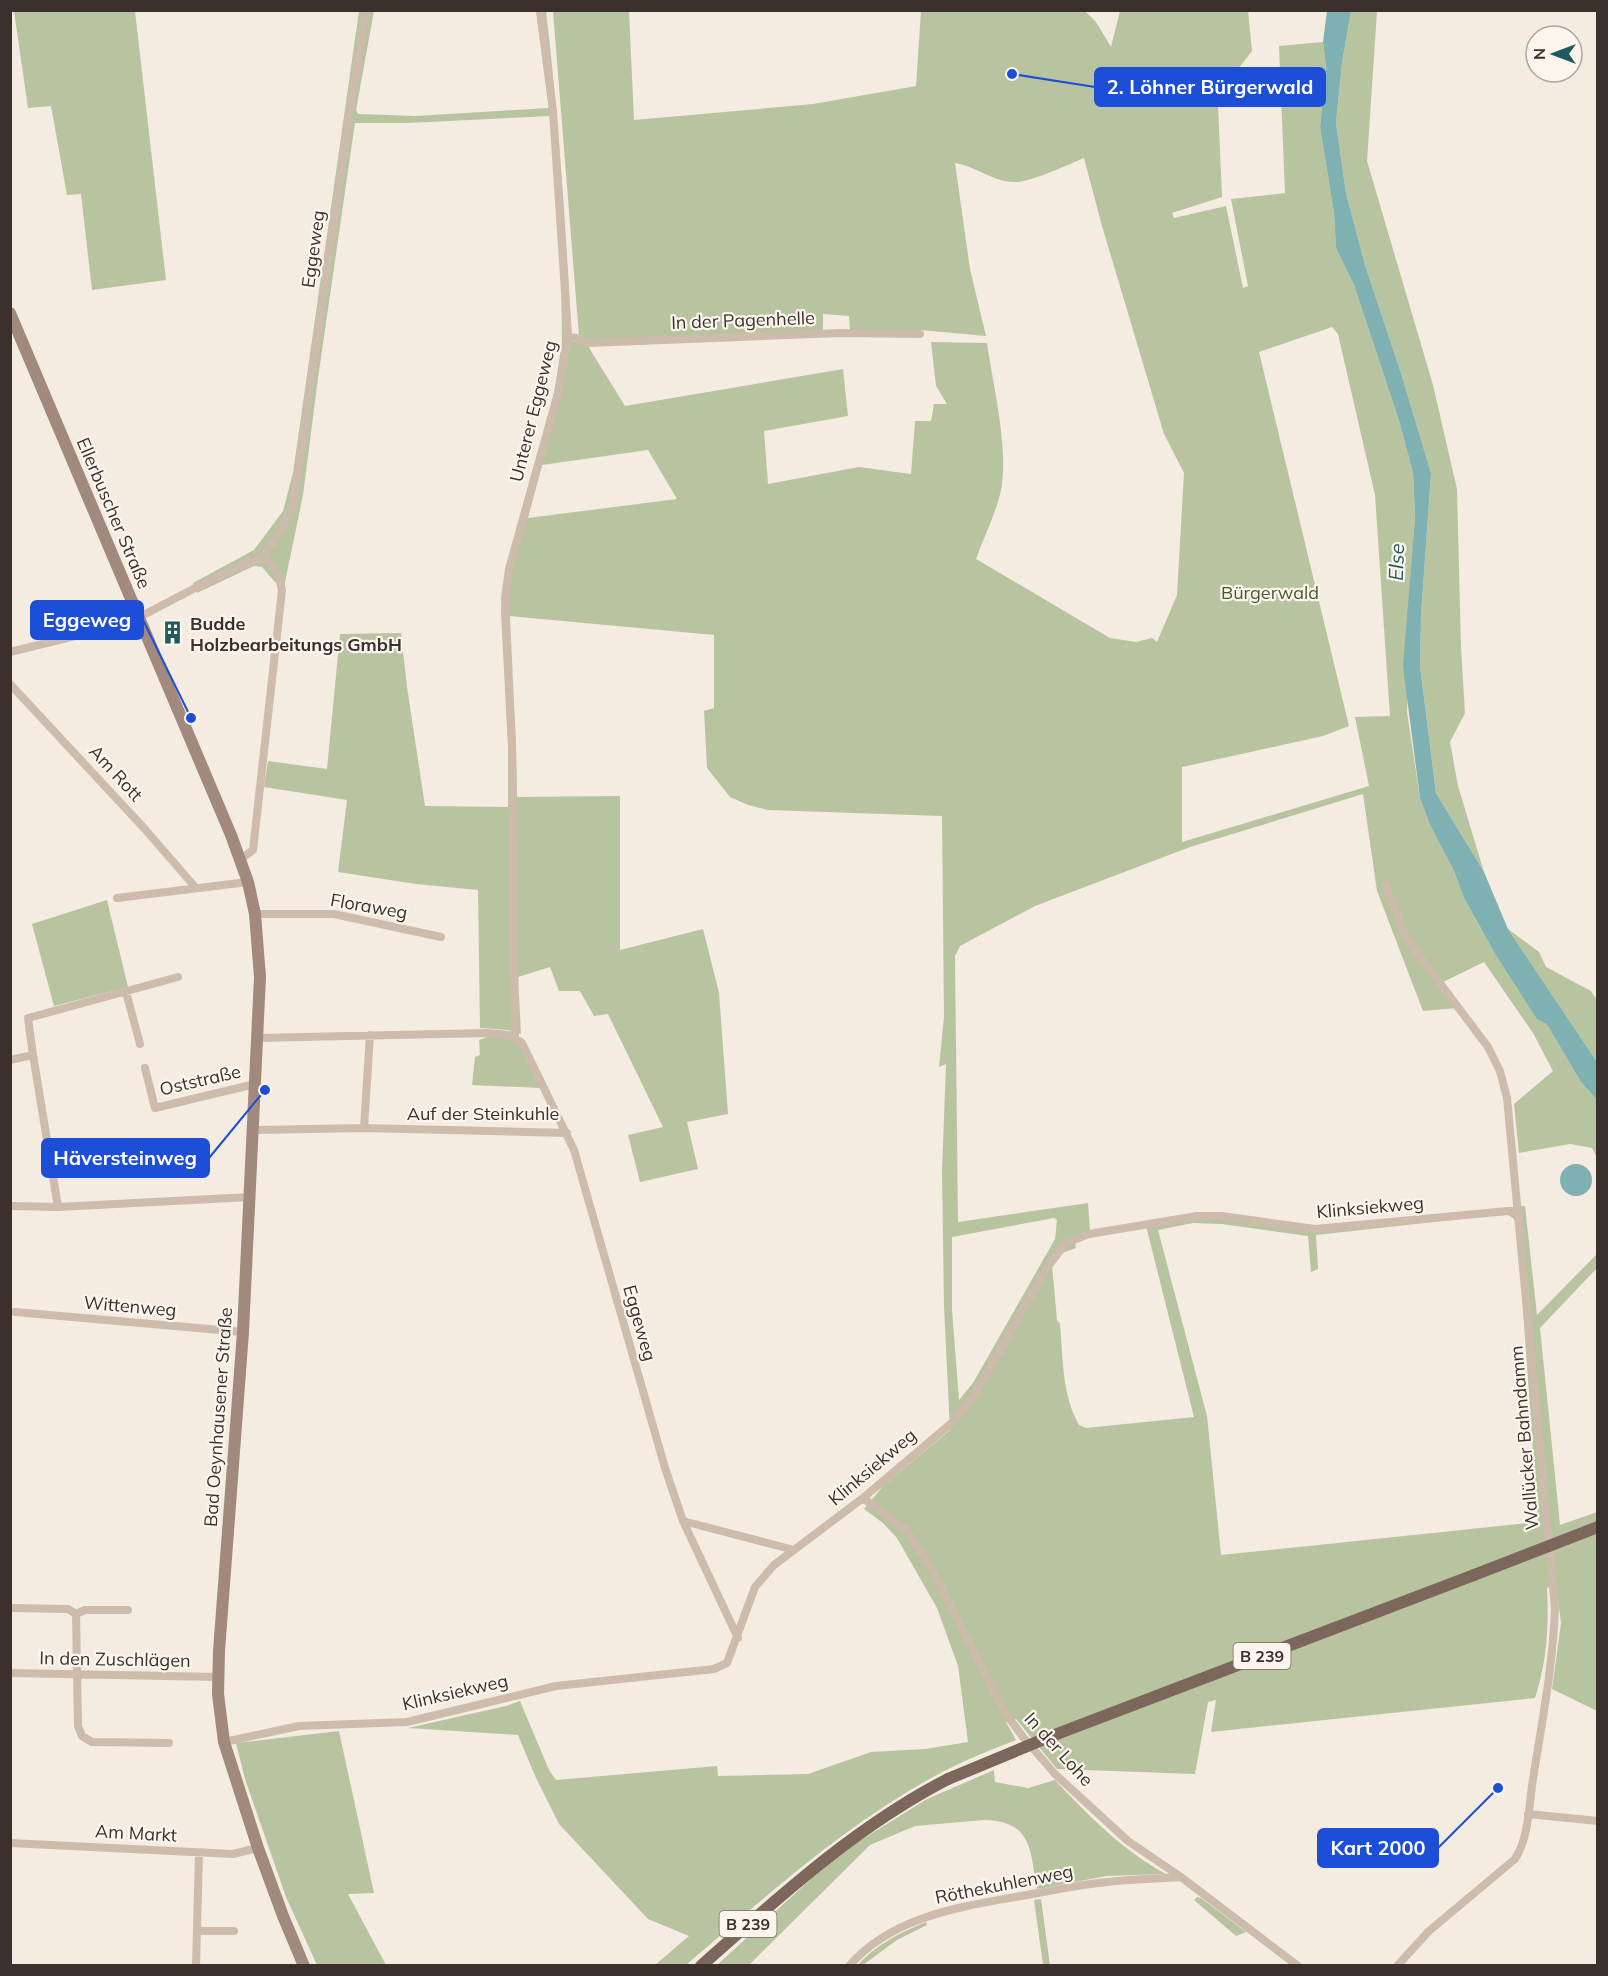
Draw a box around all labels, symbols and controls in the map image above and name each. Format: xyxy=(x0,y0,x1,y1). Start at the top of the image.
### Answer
north arrow xyxy=(1524,24,1584,84)
text: N xyxy=(1529,48,1549,60)
callout: 2. Löhner Bürgerwald xyxy=(1095,68,1325,106)
text: 2. Löhner Bürgerwald xyxy=(1107,74,1313,99)
street label: Eggeweg xyxy=(296,209,330,289)
street label: In der Pagenhelle xyxy=(671,306,815,334)
street label: Unterer Eggeweg xyxy=(504,338,562,484)
street label: Ellerbuscher Straße xyxy=(72,434,156,592)
water label: Else xyxy=(1383,543,1409,581)
park label: Bürgerwald xyxy=(1221,581,1319,604)
callout: Eggeweg xyxy=(31,601,143,639)
text: Eggeweg xyxy=(43,607,131,632)
place label: Budde Holzbearbeitungs GmbH xyxy=(190,612,402,656)
building icon: Budde Holzbearbeitungs GmbH xyxy=(159,620,185,646)
street label: Am Rott xyxy=(84,740,148,806)
street label: Floraweg xyxy=(329,888,409,924)
street label: Oststraße xyxy=(157,1060,243,1100)
street label: Auf der Steinkuhle xyxy=(407,1102,559,1125)
callout: Häversteinweg xyxy=(42,1139,209,1177)
text: Häversteinweg xyxy=(53,1145,197,1170)
street label: Klinksiekweg xyxy=(1315,1191,1425,1223)
street label: Eggeweg xyxy=(618,1282,662,1364)
street label: Wittenweg xyxy=(83,1290,177,1322)
street label: Bad Oeynhausener Straße xyxy=(199,1306,237,1528)
street label: Wallücker Bahndamm xyxy=(1504,1345,1544,1531)
street label: Klinksiekweg xyxy=(823,1424,921,1510)
road number: B 239 xyxy=(1234,1643,1290,1669)
street label: In den Zuschlägen xyxy=(39,1646,191,1672)
street label: Klinksiekweg xyxy=(400,1669,510,1715)
street label: In der Lohe xyxy=(1020,1707,1098,1791)
street label: Am Markt xyxy=(95,1819,177,1847)
callout: Kart 2000 xyxy=(1318,1829,1438,1867)
text: Kart 2000 xyxy=(1330,1835,1426,1860)
street label: Röthekuhlenweg xyxy=(933,1859,1075,1909)
road number: B 239 xyxy=(720,1911,777,1937)

